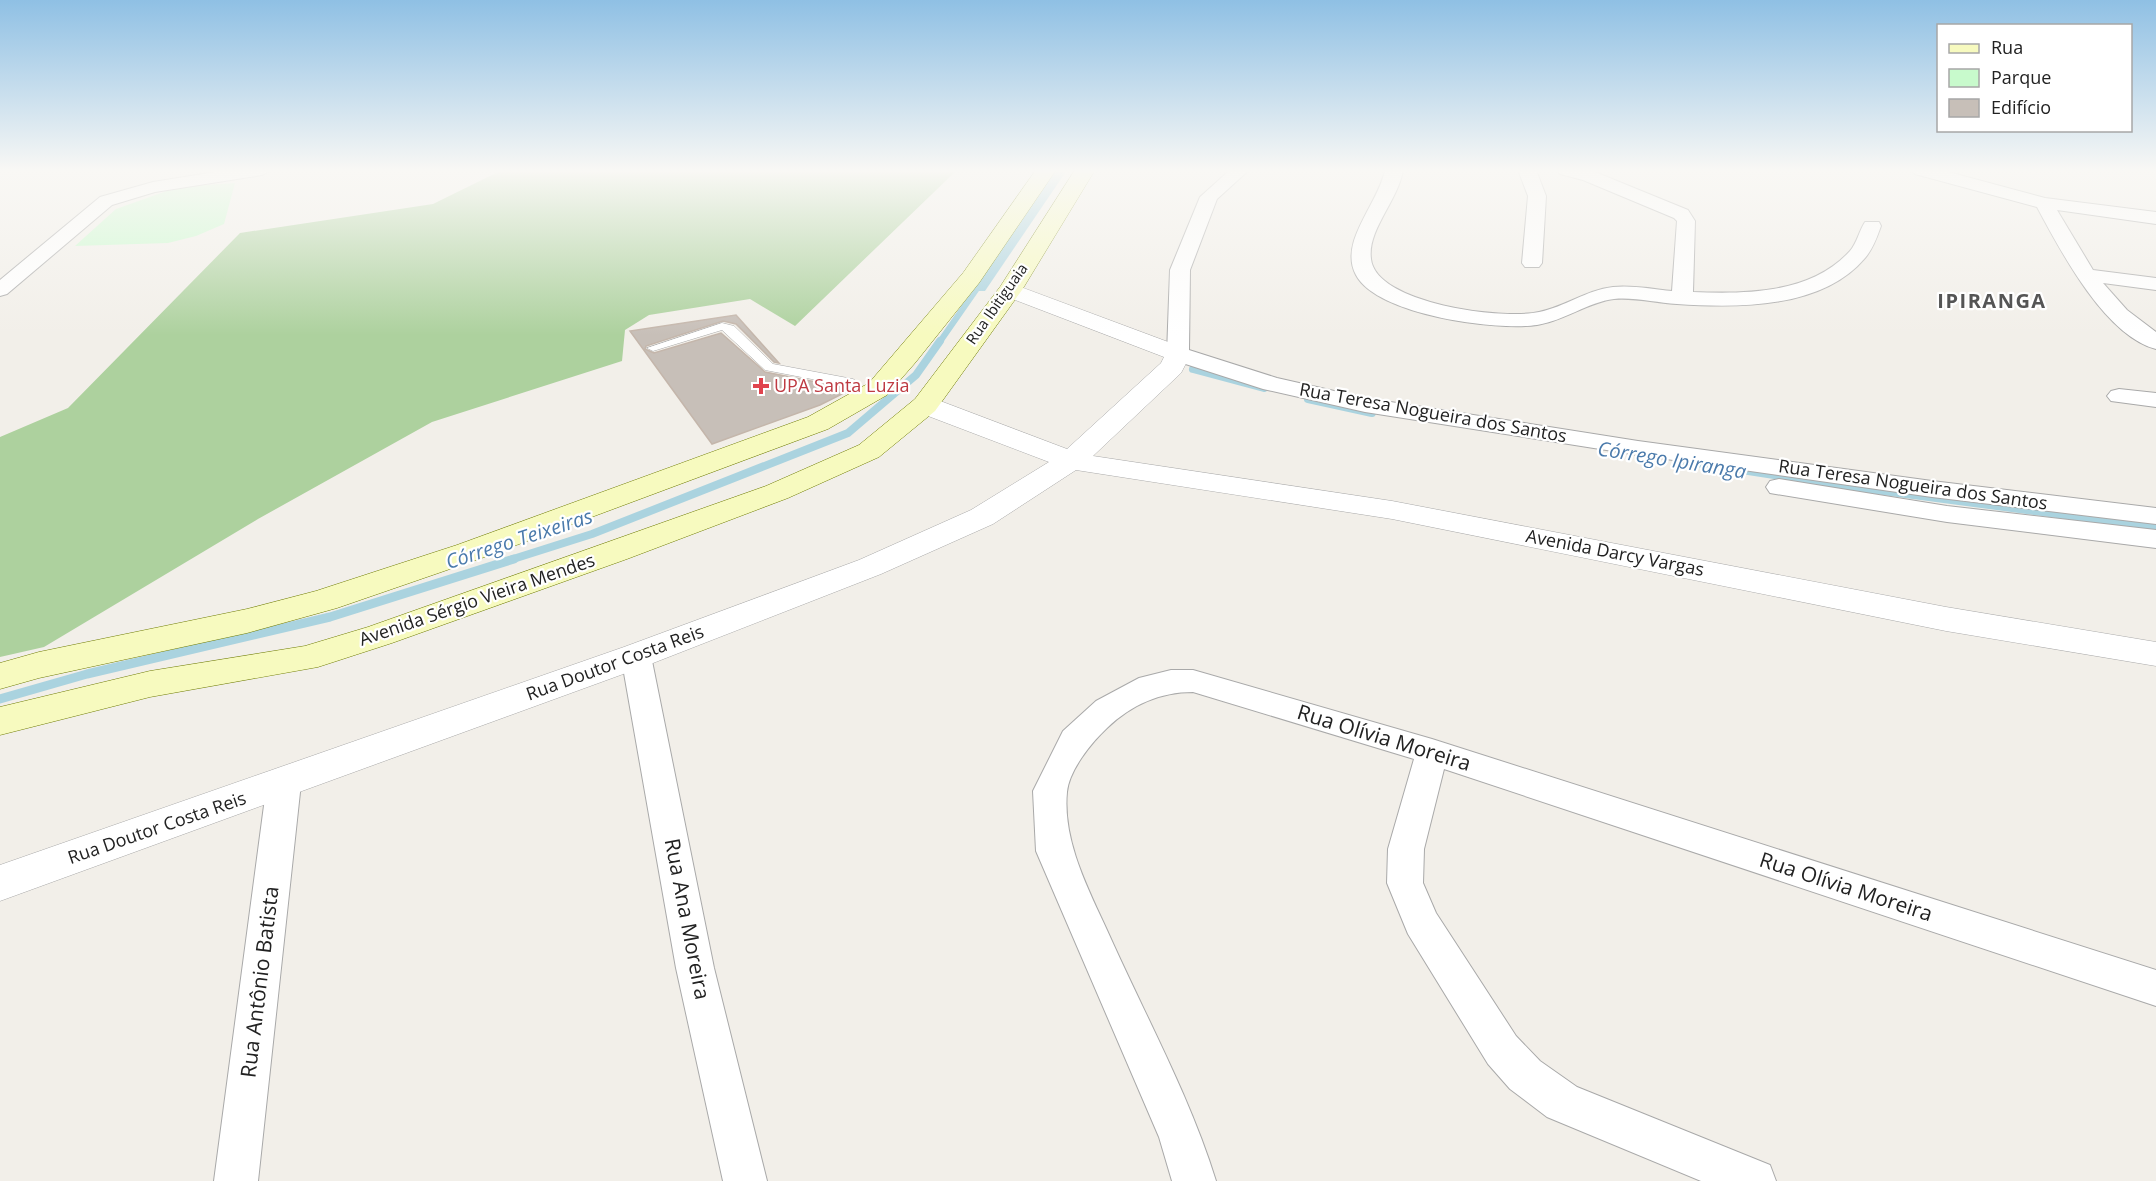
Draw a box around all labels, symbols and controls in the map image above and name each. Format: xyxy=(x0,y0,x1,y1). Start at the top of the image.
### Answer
legend xyxy=(1937,24,2132,132)
text: Rua xyxy=(1991,35,2023,59)
text: Parque xyxy=(1991,65,2051,89)
text: Edifício xyxy=(1991,95,2051,119)
street label: Rua Ibitiguaia xyxy=(961,259,1032,348)
district label: IPIRANGA xyxy=(1937,287,2047,314)
place label: UPA Santa Luzia xyxy=(774,373,909,397)
marker: UPA Santa Luzia xyxy=(752,377,770,395)
street label: Rua Teresa Nogueira dos Santos xyxy=(1298,377,1569,447)
water label: Córrego Ipiranga xyxy=(1596,434,1748,485)
street label: Rua Teresa Nogueira dos Santos xyxy=(1777,453,2049,515)
water label: Córrego Teixeiras xyxy=(442,502,596,575)
street label: Avenida Darcy Vargas xyxy=(1524,523,1706,581)
street label: Avenida Sérgio Vieira Mendes xyxy=(356,547,598,651)
street label: Rua Doutor Costa Reis xyxy=(523,619,707,705)
street label: Rua Olívia Moreira xyxy=(1294,697,1475,777)
street label: Rua Doutor Costa Reis xyxy=(64,785,249,869)
street label: Rua Ana Moreira xyxy=(659,836,717,1002)
street label: Rua Olívia Moreira xyxy=(1756,845,1936,927)
street label: Rua Antônio Batista xyxy=(233,885,285,1079)

